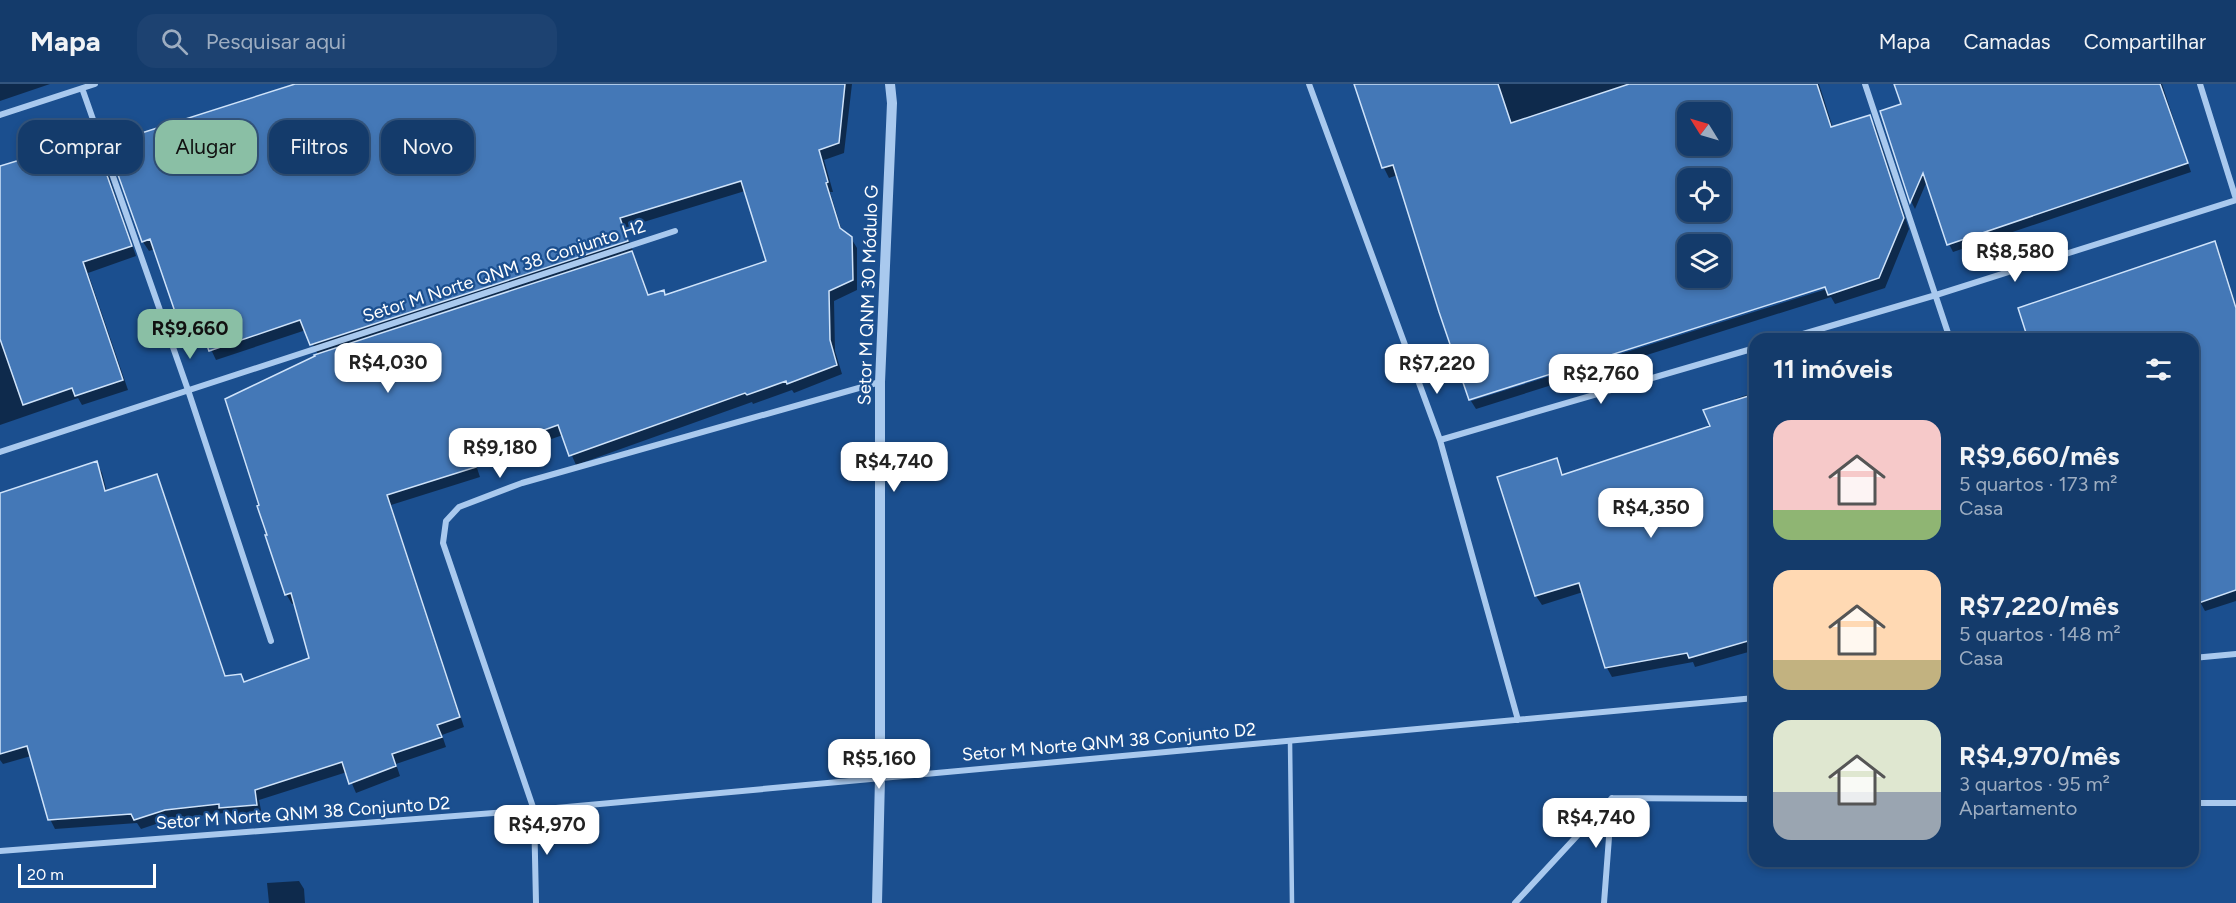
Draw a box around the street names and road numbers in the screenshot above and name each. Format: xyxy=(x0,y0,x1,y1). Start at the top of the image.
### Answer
street label: Setor M QNM 30 Módulo G xyxy=(853,184,883,406)
street label: Setor M Norte QNM 38 Conjunto H2 xyxy=(360,215,648,327)
street label: Setor M Norte QNM 38 Conjunto D2 xyxy=(961,718,1257,766)
street label: Setor M Norte QNM 38 Conjunto D2 xyxy=(155,792,451,834)

